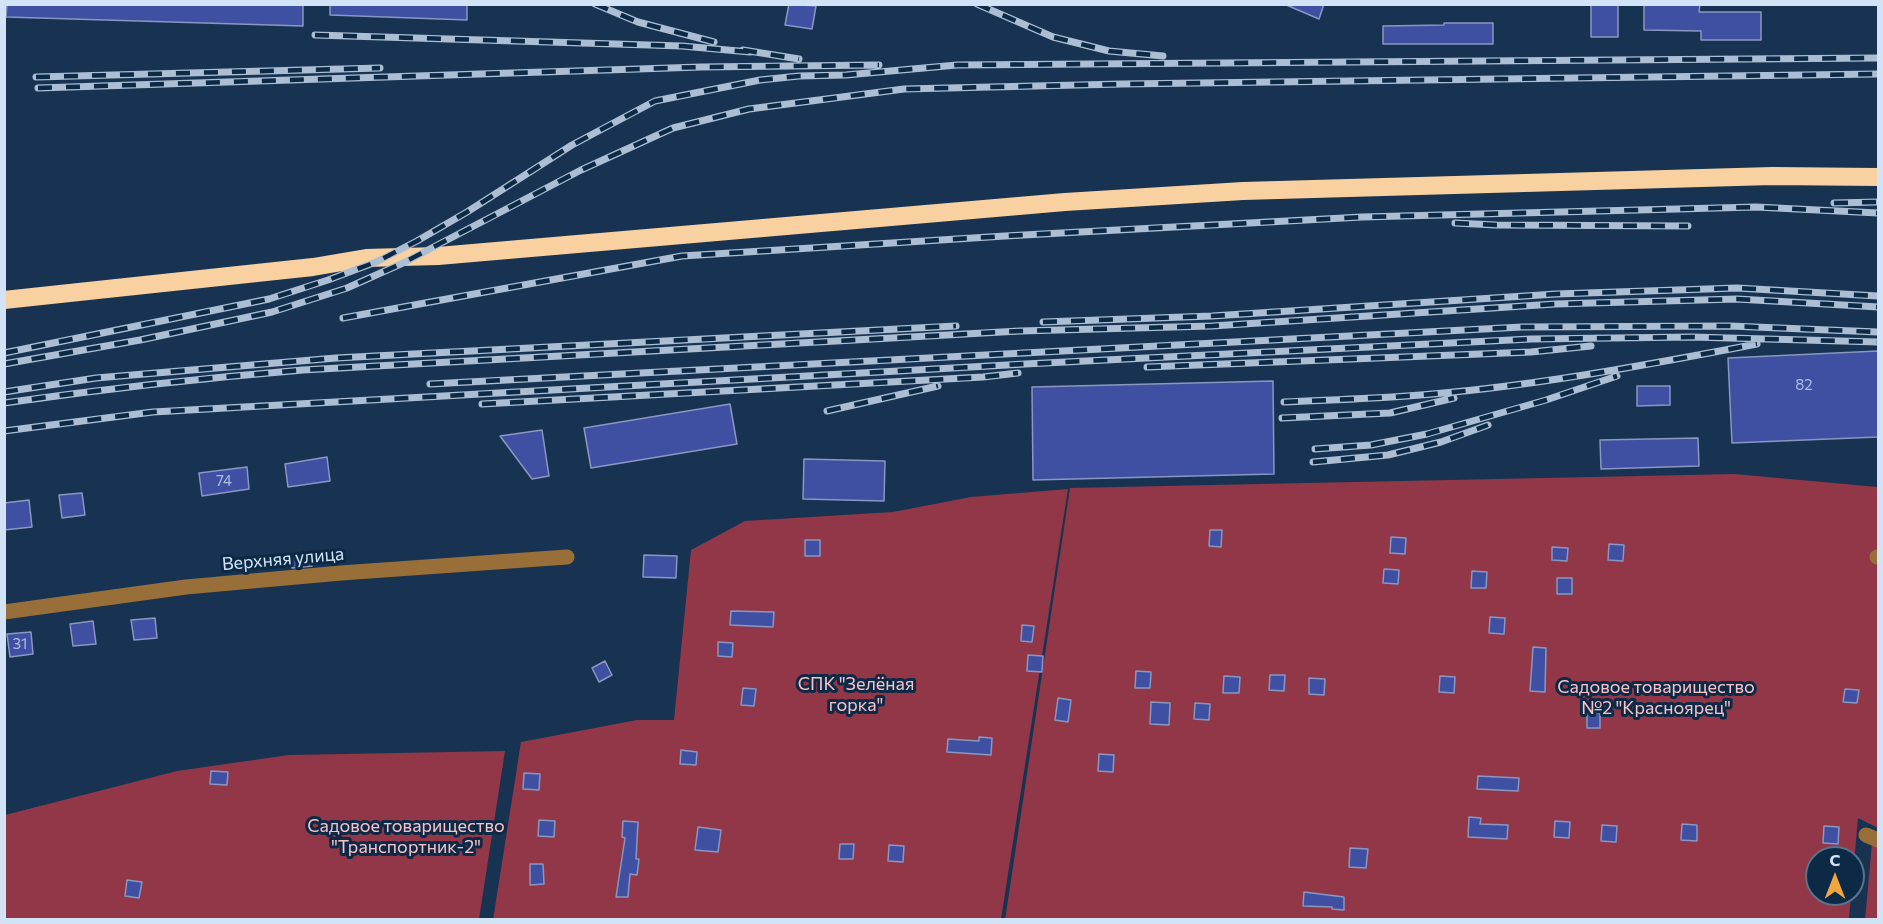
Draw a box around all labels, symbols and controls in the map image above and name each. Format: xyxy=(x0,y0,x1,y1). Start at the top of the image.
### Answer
house number: 82 xyxy=(1795,376,1813,394)
house number: 74 xyxy=(216,472,232,490)
street label: Верхняя улица xyxy=(221,543,345,575)
house number: 31 xyxy=(13,635,27,653)
park label: СПК "Зелёная горка" xyxy=(798,673,914,716)
park label: Садовое товарищество №2 "Красноярец" xyxy=(1557,676,1755,718)
park label: Садовое товарищество "Транспортник-2" xyxy=(307,815,505,858)
north arrow xyxy=(1805,846,1865,906)
text: С xyxy=(1830,850,1840,869)

